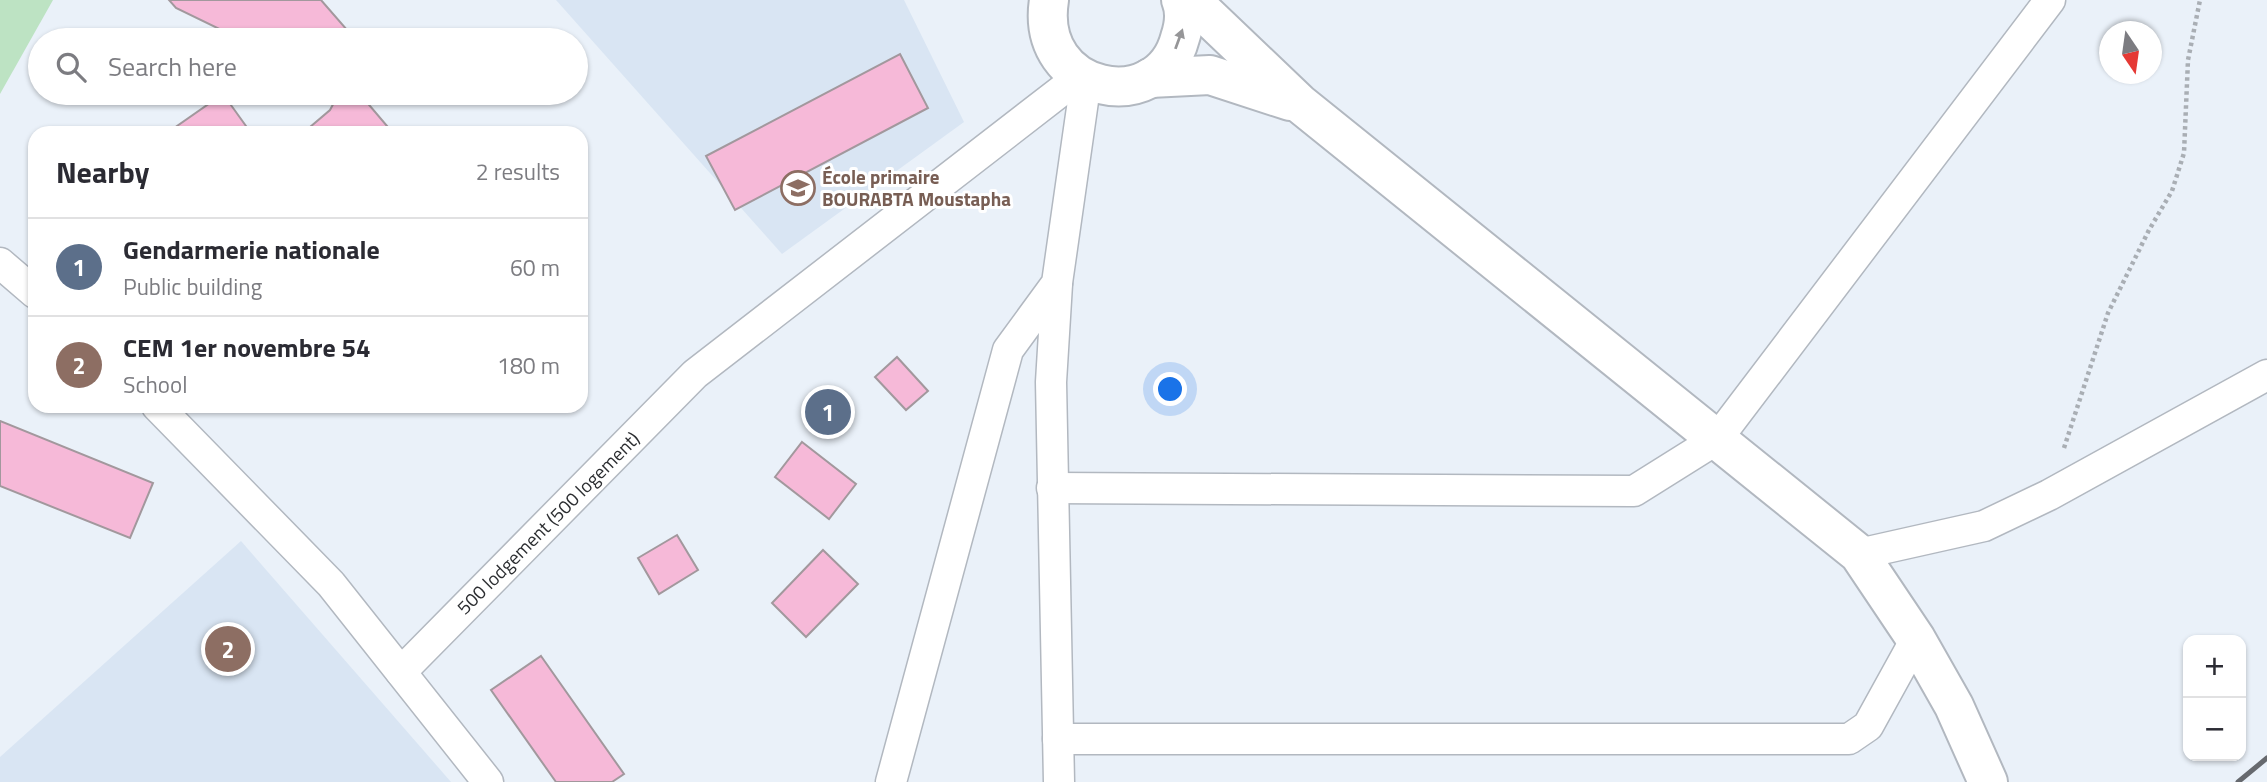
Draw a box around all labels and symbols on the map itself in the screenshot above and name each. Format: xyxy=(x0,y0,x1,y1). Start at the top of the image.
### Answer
north arrow xyxy=(2099,21,2162,84)
one-way arrow xyxy=(1174,29,1185,50)
place label: École primaire BOURABTA Moustapha xyxy=(822,162,1011,213)
school or university icon: École primaire BOURABTA Moustapha xyxy=(779,169,817,207)
your location xyxy=(1153,372,1187,406)
pin: 1 xyxy=(805,386,851,438)
street label: 500 lodgement (500 logement) xyxy=(449,424,646,621)
pin: 2 xyxy=(205,623,251,675)

